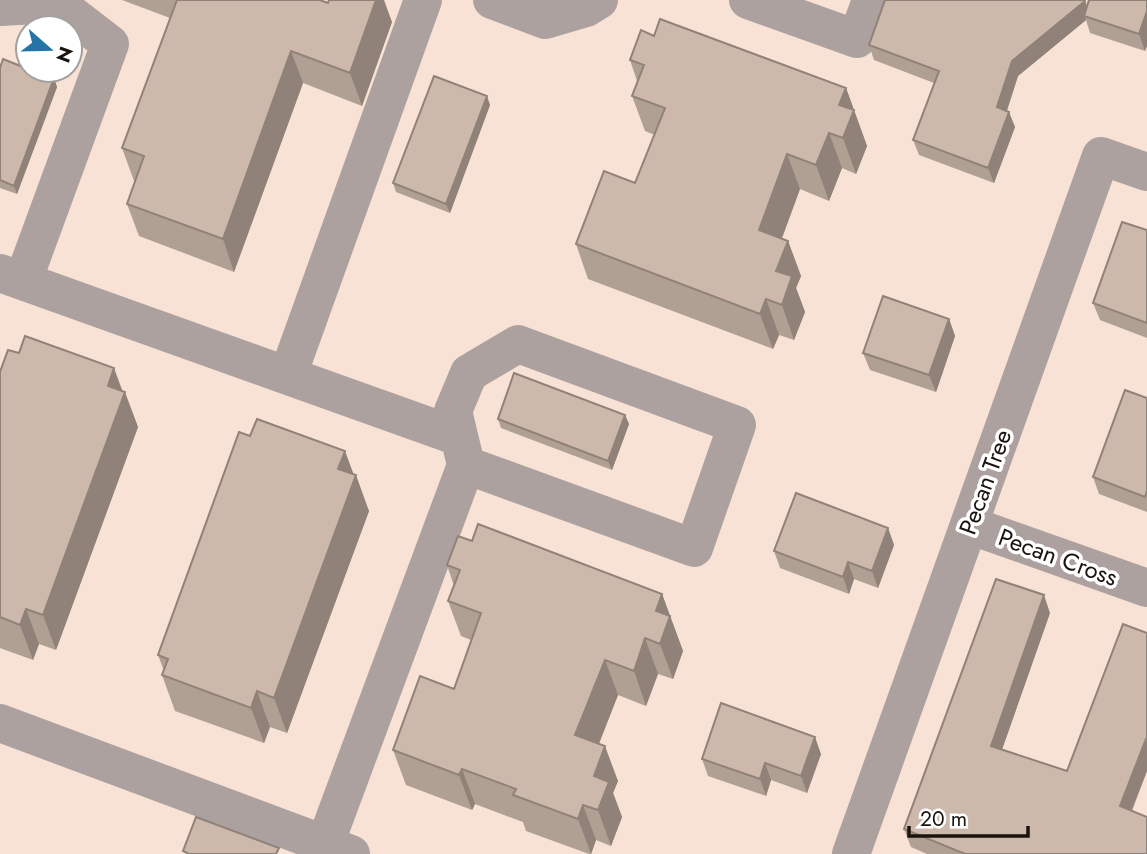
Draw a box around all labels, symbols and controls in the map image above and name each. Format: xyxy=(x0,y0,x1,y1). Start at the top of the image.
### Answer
north arrow xyxy=(14,14,84,84)
text: N xyxy=(49,43,80,66)
street label: Pecan Tree xyxy=(950,425,1020,539)
street label: Pecan Cross xyxy=(994,519,1122,595)
scale bar xyxy=(909,794,1028,838)
text: 20 m xyxy=(920,804,967,834)

